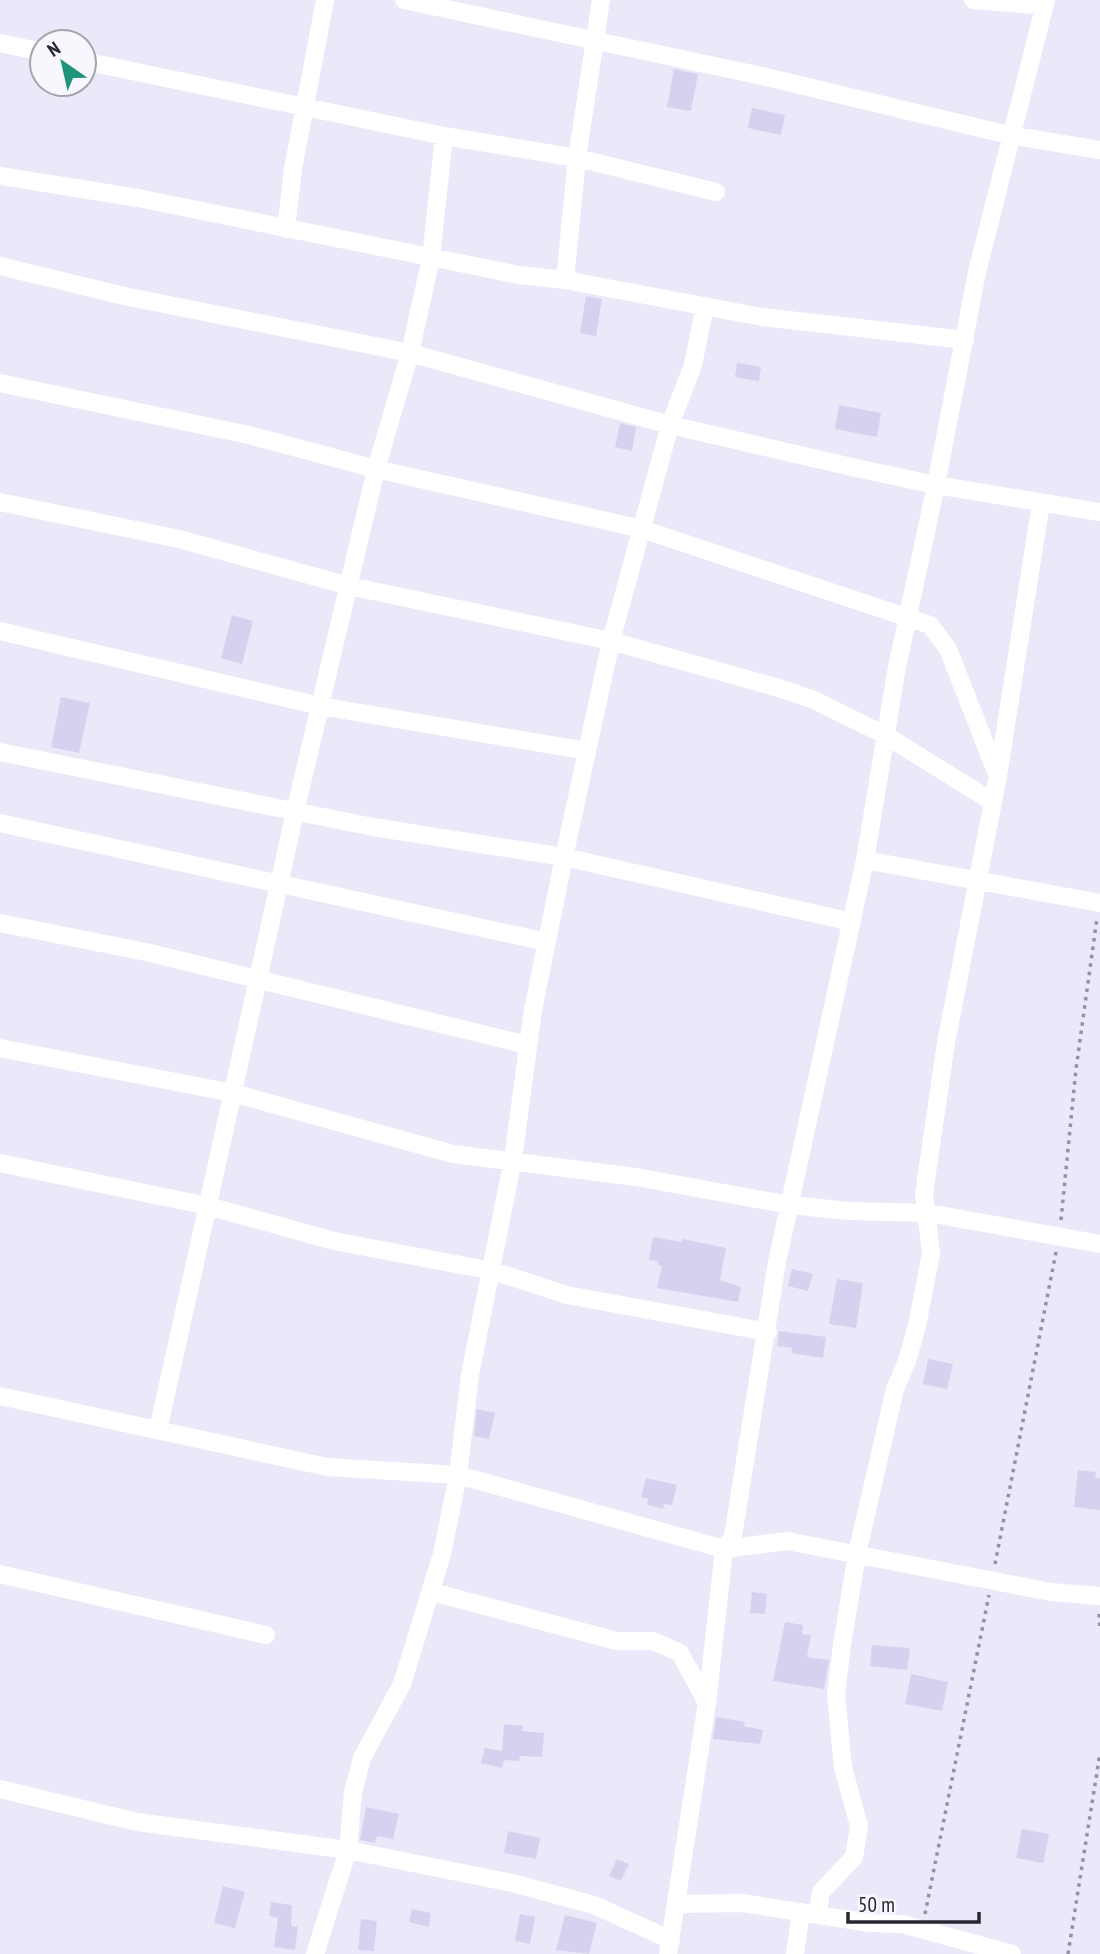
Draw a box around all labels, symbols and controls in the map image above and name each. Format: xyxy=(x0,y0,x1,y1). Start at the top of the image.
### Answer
north arrow xyxy=(28,28,98,98)
text: N xyxy=(43,36,64,62)
scale bar xyxy=(848,1881,979,1925)
text: 50 m xyxy=(858,1891,895,1918)

